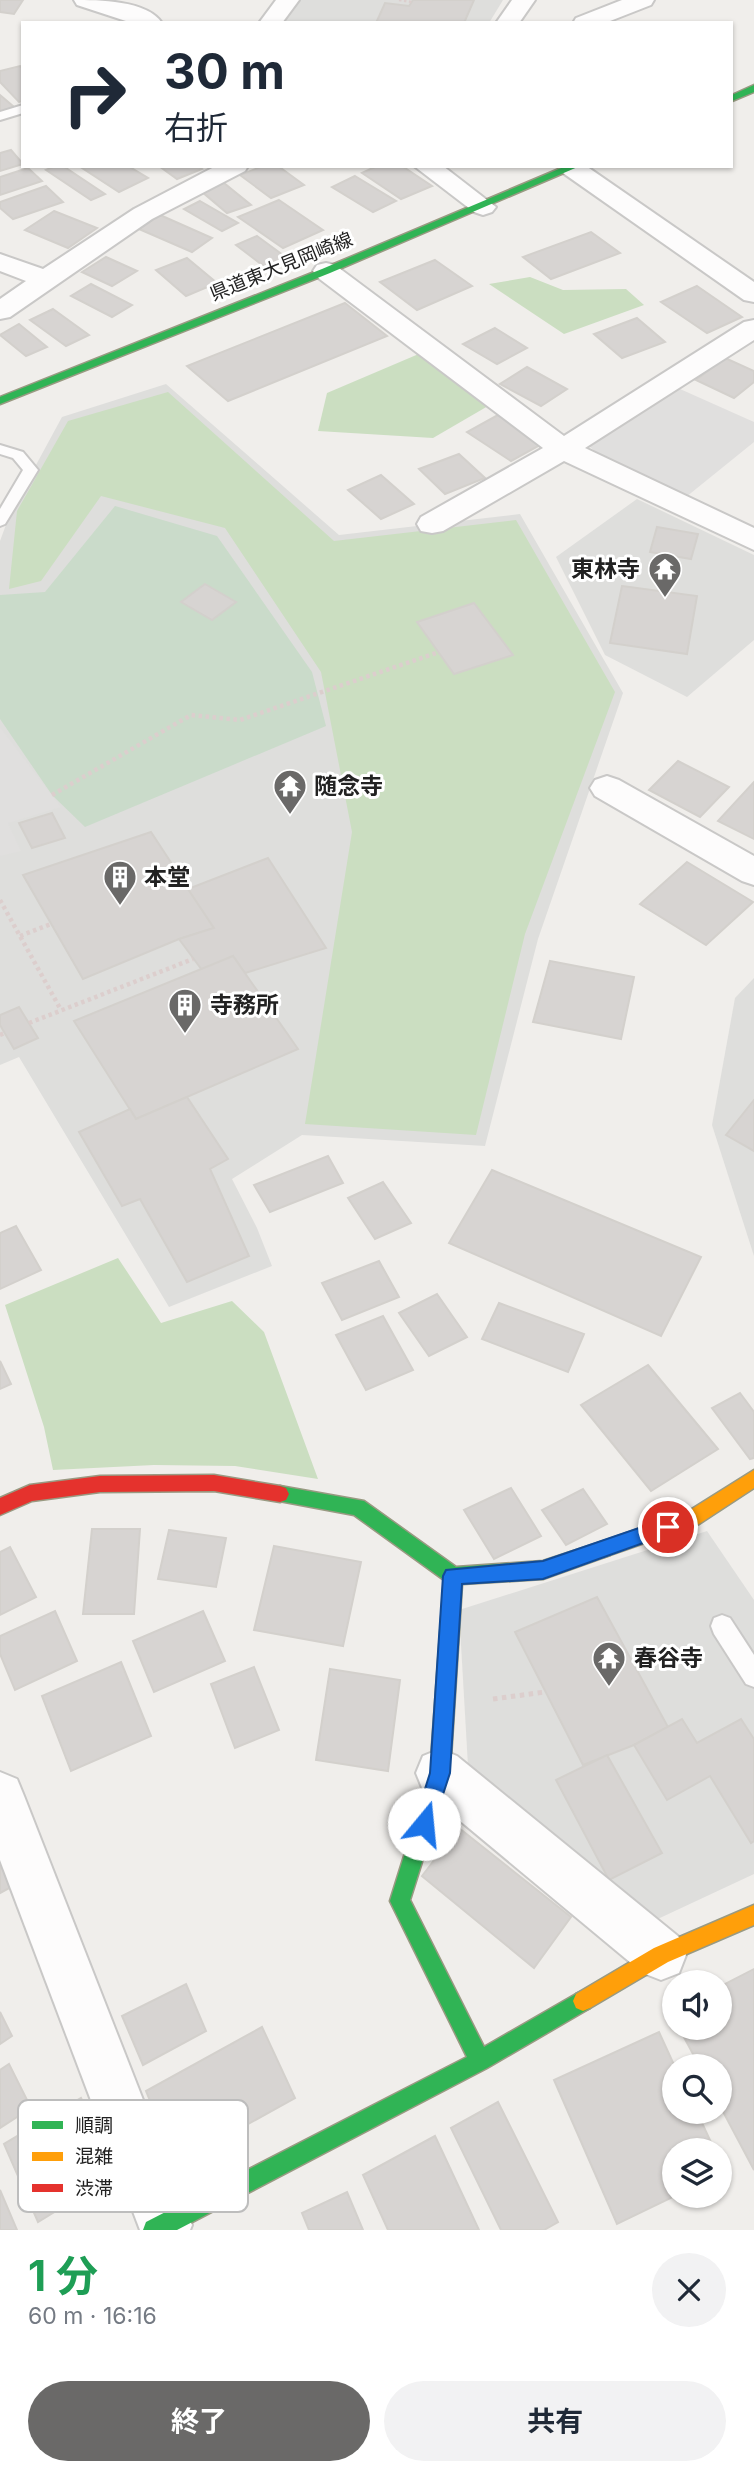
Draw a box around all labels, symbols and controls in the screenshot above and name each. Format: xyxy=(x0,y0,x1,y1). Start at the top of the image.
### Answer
text: 30 m xyxy=(164,42,285,101)
icon: right xyxy=(49,49,140,140)
text: 右折 xyxy=(164,108,228,147)
street label: 県道東大見岡崎線 xyxy=(206,227,356,306)
temple icon: 東林寺 xyxy=(646,550,684,599)
place label: 東林寺 xyxy=(571,555,640,583)
temple icon: 随念寺 xyxy=(271,767,309,816)
place label: 随念寺 xyxy=(314,772,383,800)
building icon: 本堂 xyxy=(101,858,139,907)
place label: 本堂 xyxy=(144,863,190,891)
building icon: 寺務所 xyxy=(166,986,204,1035)
place label: 寺務所 xyxy=(210,991,279,1019)
pin xyxy=(638,1497,698,1557)
icon: arrive xyxy=(649,1508,687,1546)
temple icon: 春谷寺 xyxy=(590,1639,628,1688)
place label: 春谷寺 xyxy=(634,1644,703,1672)
position arrow xyxy=(387,1787,461,1861)
map controls xyxy=(662,1970,732,2208)
button: sound xyxy=(662,1970,732,2040)
button: search xyxy=(662,2054,732,2124)
legend xyxy=(18,2100,248,2212)
text: 順調 xyxy=(75,2114,113,2137)
button: layers xyxy=(662,2138,732,2208)
text: 混雑 xyxy=(75,2145,113,2168)
text: 渋滞 xyxy=(75,2177,113,2200)
text: 1 分 xyxy=(28,2250,98,2301)
button: close xyxy=(652,2253,726,2327)
text: 60 m · 16:16 xyxy=(28,2302,157,2330)
button: 終了 xyxy=(28,2381,370,2461)
button: 共有 xyxy=(384,2381,726,2461)

